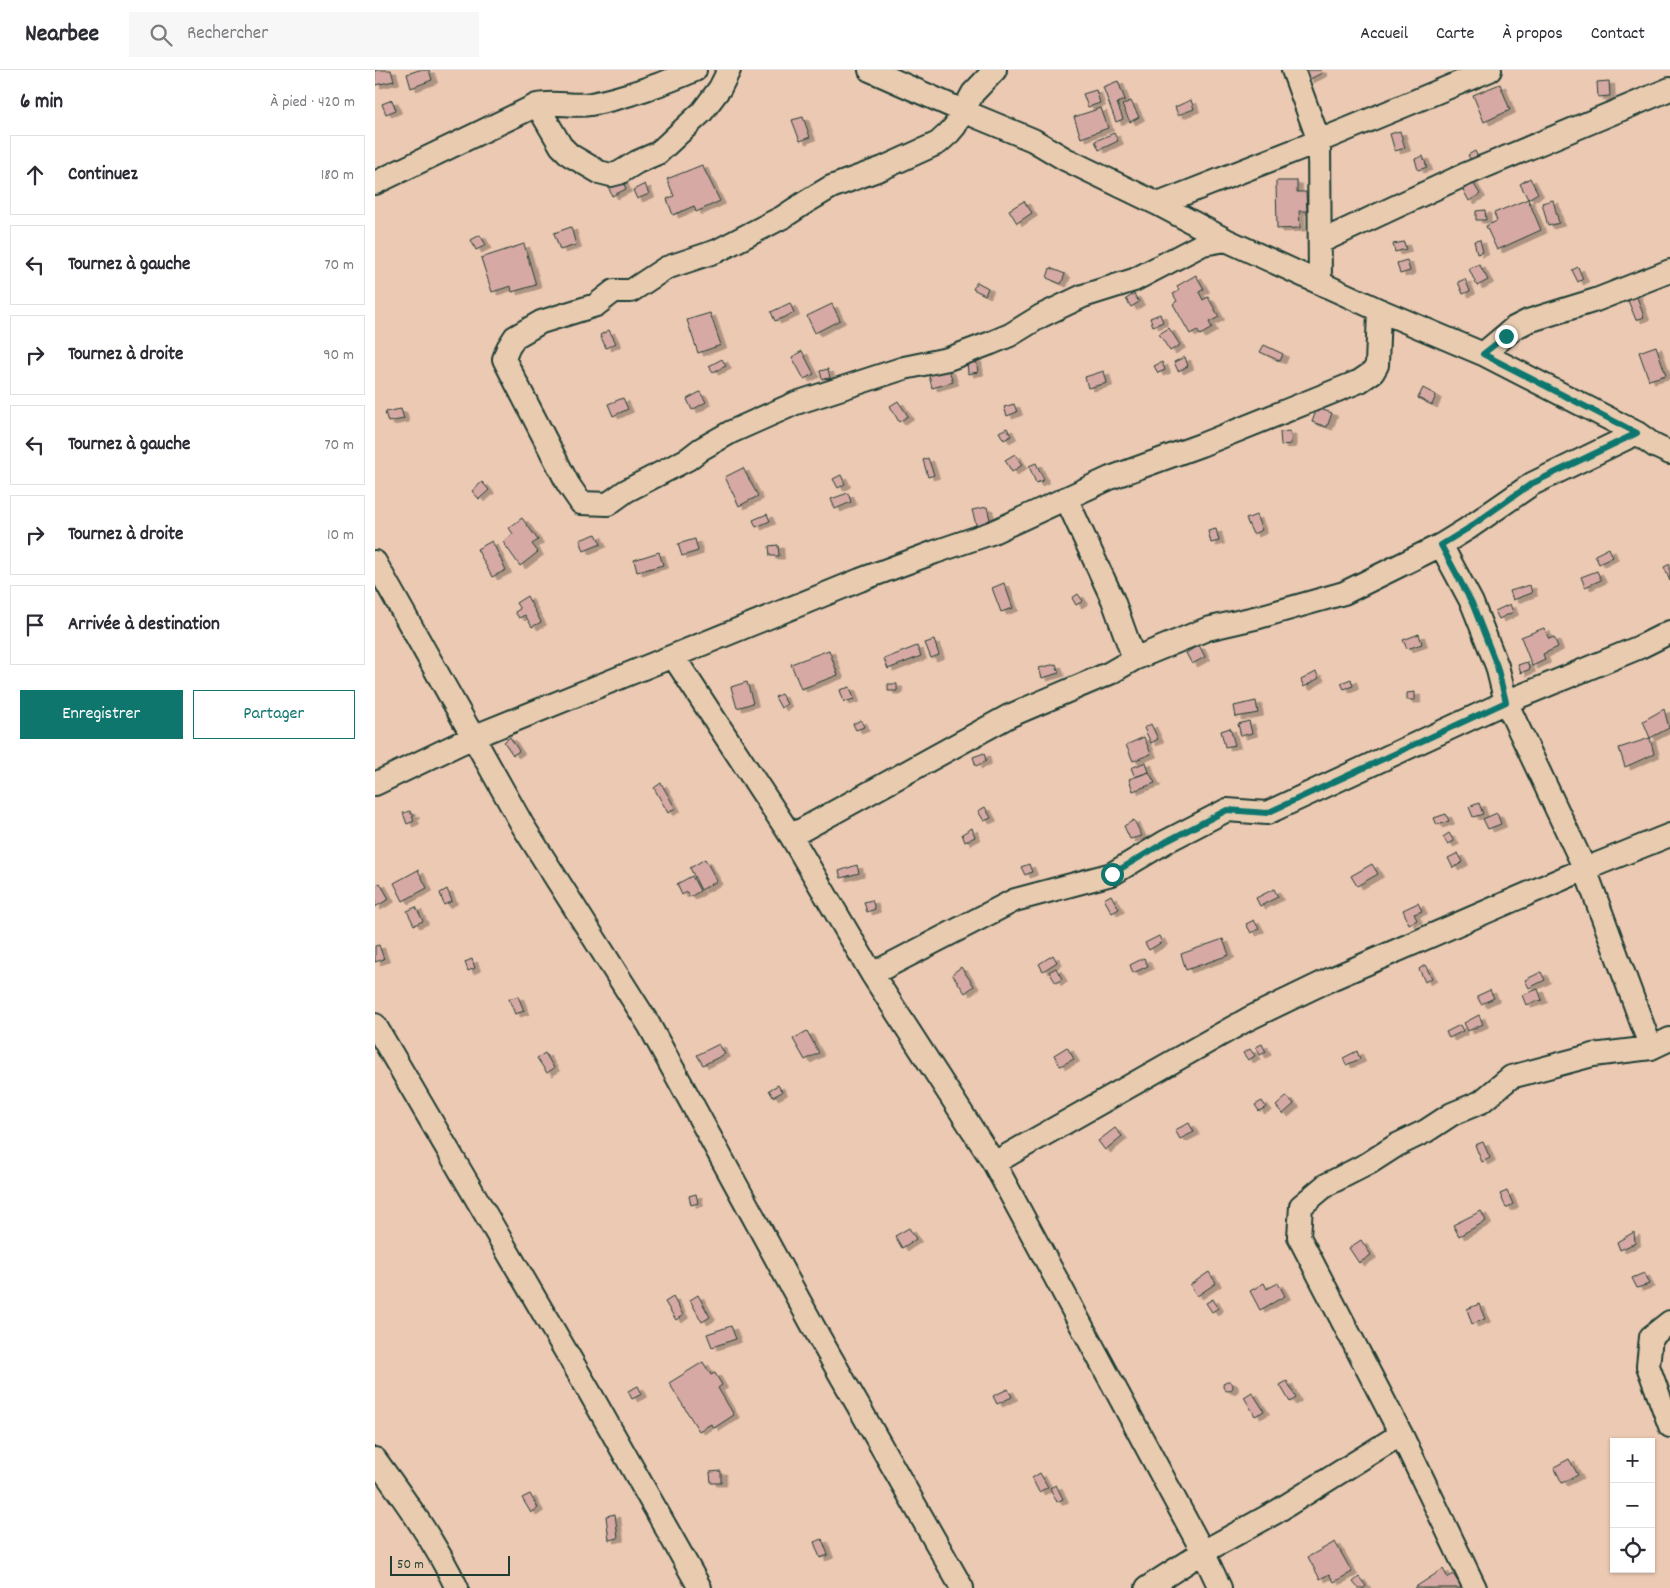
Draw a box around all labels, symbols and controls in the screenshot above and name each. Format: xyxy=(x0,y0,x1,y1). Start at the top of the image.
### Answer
search box xyxy=(129,12,479,57)
text: Nearbee xyxy=(25,18,99,52)
icon: search xyxy=(147,21,175,49)
text: Rechercher xyxy=(187,21,268,48)
text: Accueil xyxy=(1360,22,1408,47)
text: Carte xyxy=(1436,22,1475,47)
text: À propos xyxy=(1503,22,1563,47)
text: Contact xyxy=(1591,22,1645,47)
text: 6 min xyxy=(20,88,63,118)
text: À pied · 420 m xyxy=(270,91,355,114)
icon: ahead xyxy=(21,161,49,189)
text: Continuez xyxy=(68,162,138,189)
text: 180 m xyxy=(321,164,354,187)
icon: left xyxy=(21,251,49,279)
text: Tournez à gauche xyxy=(68,252,190,279)
text: 70 m xyxy=(324,254,354,277)
route end xyxy=(1495,325,1518,348)
icon: right xyxy=(21,341,49,369)
text: Tournez à droite xyxy=(68,342,183,369)
text: 90 m xyxy=(323,344,354,367)
icon: left xyxy=(21,431,49,459)
text: Tournez à gauche xyxy=(68,432,190,459)
text: 70 m xyxy=(324,434,354,457)
icon: right xyxy=(21,521,49,549)
text: Tournez à droite xyxy=(68,522,183,549)
text: 10 m xyxy=(327,524,354,547)
icon: arrive xyxy=(21,611,49,639)
text: Arrivée à destination xyxy=(68,612,220,639)
button: Enregistrer xyxy=(20,690,183,739)
button: Partager xyxy=(193,690,355,739)
route start xyxy=(1101,863,1124,886)
map controls xyxy=(1610,1438,1655,1573)
button: + xyxy=(1610,1438,1655,1483)
button: − xyxy=(1610,1483,1655,1528)
button: locate xyxy=(1610,1528,1655,1573)
scale bar xyxy=(390,1553,510,1576)
text: 50 m xyxy=(397,1555,424,1575)

